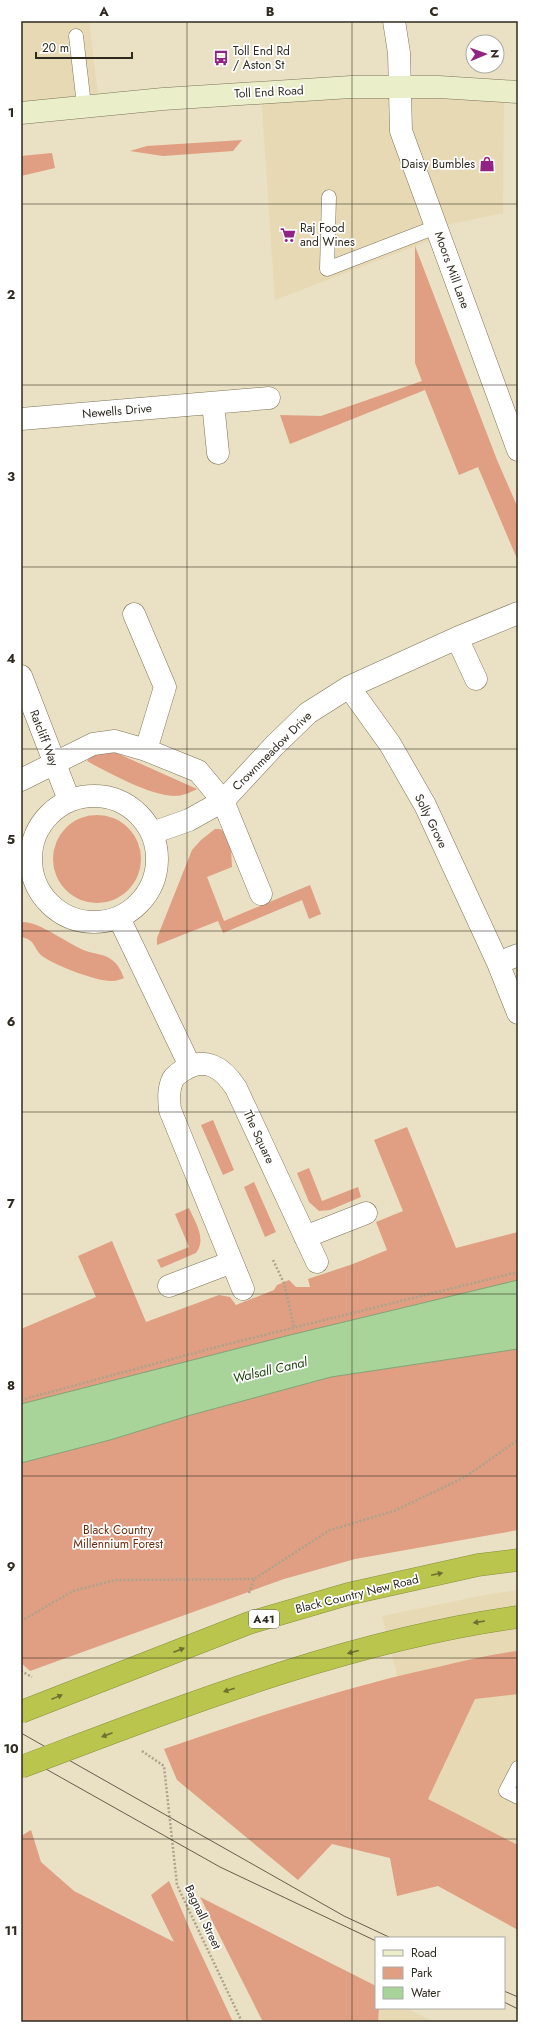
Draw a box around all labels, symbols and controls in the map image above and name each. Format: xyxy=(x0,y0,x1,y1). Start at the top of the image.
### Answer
text: A xyxy=(98,2,109,21)
text: B xyxy=(266,2,275,21)
text: C xyxy=(429,2,439,21)
scale bar xyxy=(36,34,132,60)
north arrow xyxy=(465,34,505,74)
text: 20 m xyxy=(42,39,69,57)
place label: Toll End Rd / Aston St xyxy=(233,42,290,74)
bus stop icon: Toll End Rd / Aston St xyxy=(212,49,230,67)
text: N xyxy=(487,49,503,58)
street label: Toll End Road xyxy=(234,81,304,103)
text: 1 xyxy=(8,103,14,122)
place label: Daisy Bumbles xyxy=(401,155,475,173)
shop icon: Daisy Bumbles xyxy=(478,155,496,173)
place label: Raj Food and Wines xyxy=(300,219,355,251)
supermarket icon: Raj Food and Wines xyxy=(279,226,297,244)
street label: Moors Mill Lane xyxy=(430,229,474,311)
text: 2 xyxy=(7,285,15,304)
street label: Newells Drive xyxy=(81,399,153,423)
text: 3 xyxy=(7,467,15,486)
text: 4 xyxy=(6,649,16,668)
street label: Ratcliff Way xyxy=(25,707,63,769)
street label: Crownmeadow Drive xyxy=(228,707,316,795)
street label: Solly Grove xyxy=(410,791,452,851)
text: 5 xyxy=(7,830,15,849)
text: 6 xyxy=(7,1012,16,1031)
street label: The Square xyxy=(239,1107,279,1167)
text: 7 xyxy=(7,1194,15,1213)
water label: Walsall Canal xyxy=(231,1352,310,1388)
text: 8 xyxy=(7,1376,15,1395)
park label: Black Country Millennium Forest xyxy=(73,1521,163,1553)
text: 9 xyxy=(7,1557,16,1576)
street label: Black Country New Road xyxy=(293,1570,421,1618)
one-way arrow xyxy=(431,1571,443,1577)
road number: A41 xyxy=(249,1610,279,1628)
one-way arrow xyxy=(473,1619,486,1625)
one-way arrow xyxy=(173,1647,185,1653)
one-way arrow xyxy=(347,1649,359,1655)
one-way arrow xyxy=(222,1688,234,1694)
one-way arrow xyxy=(52,1694,63,1700)
one-way arrow xyxy=(100,1733,112,1739)
text: 10 xyxy=(3,1739,19,1758)
street label: Bagnall Street xyxy=(180,1882,226,1952)
text: 11 xyxy=(4,1921,18,1940)
legend xyxy=(375,1937,505,2009)
text: Road xyxy=(411,1944,437,1962)
text: Park xyxy=(411,1964,433,1982)
text: Water xyxy=(411,1984,442,2002)

